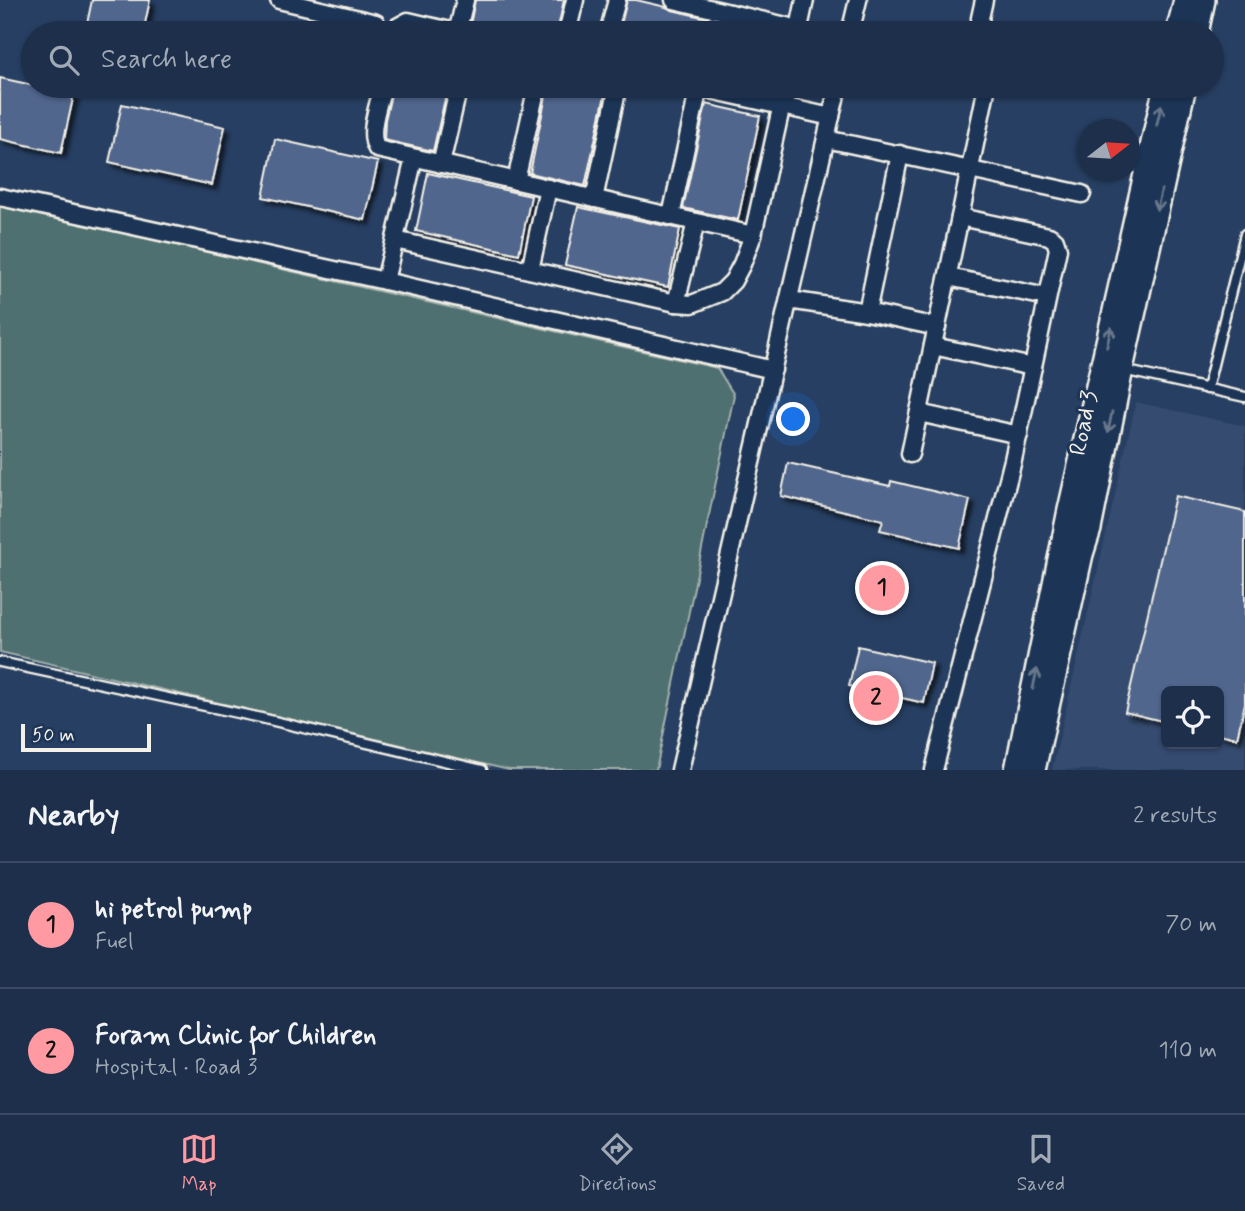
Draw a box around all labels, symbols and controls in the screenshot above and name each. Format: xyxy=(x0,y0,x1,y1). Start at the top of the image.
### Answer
search box xyxy=(21,21,1224,98)
icon: search xyxy=(45,41,83,79)
text: Search here xyxy=(101,43,232,77)
one-way arrow xyxy=(1153,104,1167,127)
north arrow xyxy=(1077,119,1140,182)
one-way arrow xyxy=(1151,188,1165,211)
one-way arrow xyxy=(1103,326,1116,349)
street label: Road 3 xyxy=(1063,388,1106,458)
your location xyxy=(776,402,810,436)
one-way arrow xyxy=(1103,410,1117,433)
pin: 1 xyxy=(859,562,905,614)
one-way arrow xyxy=(1029,668,1043,691)
pin: 2 xyxy=(853,672,899,724)
map controls xyxy=(1161,686,1224,749)
button: locate xyxy=(1161,686,1224,749)
scale bar xyxy=(21,721,150,753)
text: 50 m xyxy=(32,723,75,748)
text: Nearby xyxy=(28,796,119,835)
text: 2 results xyxy=(1133,801,1217,831)
text: hi petrol pump xyxy=(95,893,252,927)
text: 1 xyxy=(46,910,56,940)
text: 70 m xyxy=(1165,910,1217,940)
text: Fuel xyxy=(95,927,134,957)
text: Foram Clinic for Children xyxy=(95,1019,376,1053)
text: 2 xyxy=(45,1036,57,1066)
text: 110 m xyxy=(1158,1036,1217,1066)
text: Hospital · Road 3 xyxy=(95,1053,257,1083)
tab: Map xyxy=(180,1130,218,1197)
tab: Directions xyxy=(578,1130,657,1197)
tab: Saved xyxy=(1017,1130,1065,1197)

